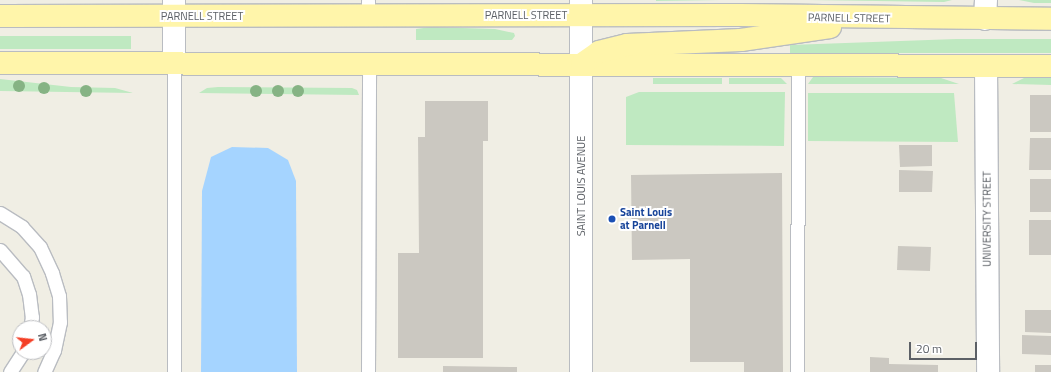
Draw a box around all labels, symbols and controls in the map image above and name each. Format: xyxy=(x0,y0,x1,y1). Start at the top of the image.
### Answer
street label: PARNELL STREET xyxy=(485,8,567,22)
street label: PARNELL STREET xyxy=(161,9,243,23)
street label: PARNELL STREET xyxy=(808,11,890,25)
street label: SAINT LOUIS AVENUE xyxy=(574,136,588,236)
street label: UNIVERSITY STREET xyxy=(980,171,994,267)
place label: Saint Louis at Parnell xyxy=(620,206,672,232)
marker: Saint Louis at Parnell xyxy=(607,214,617,224)
north arrow xyxy=(12,320,52,360)
text: N xyxy=(34,331,51,343)
scale bar xyxy=(911,334,979,360)
text: 20 m xyxy=(916,339,942,358)

